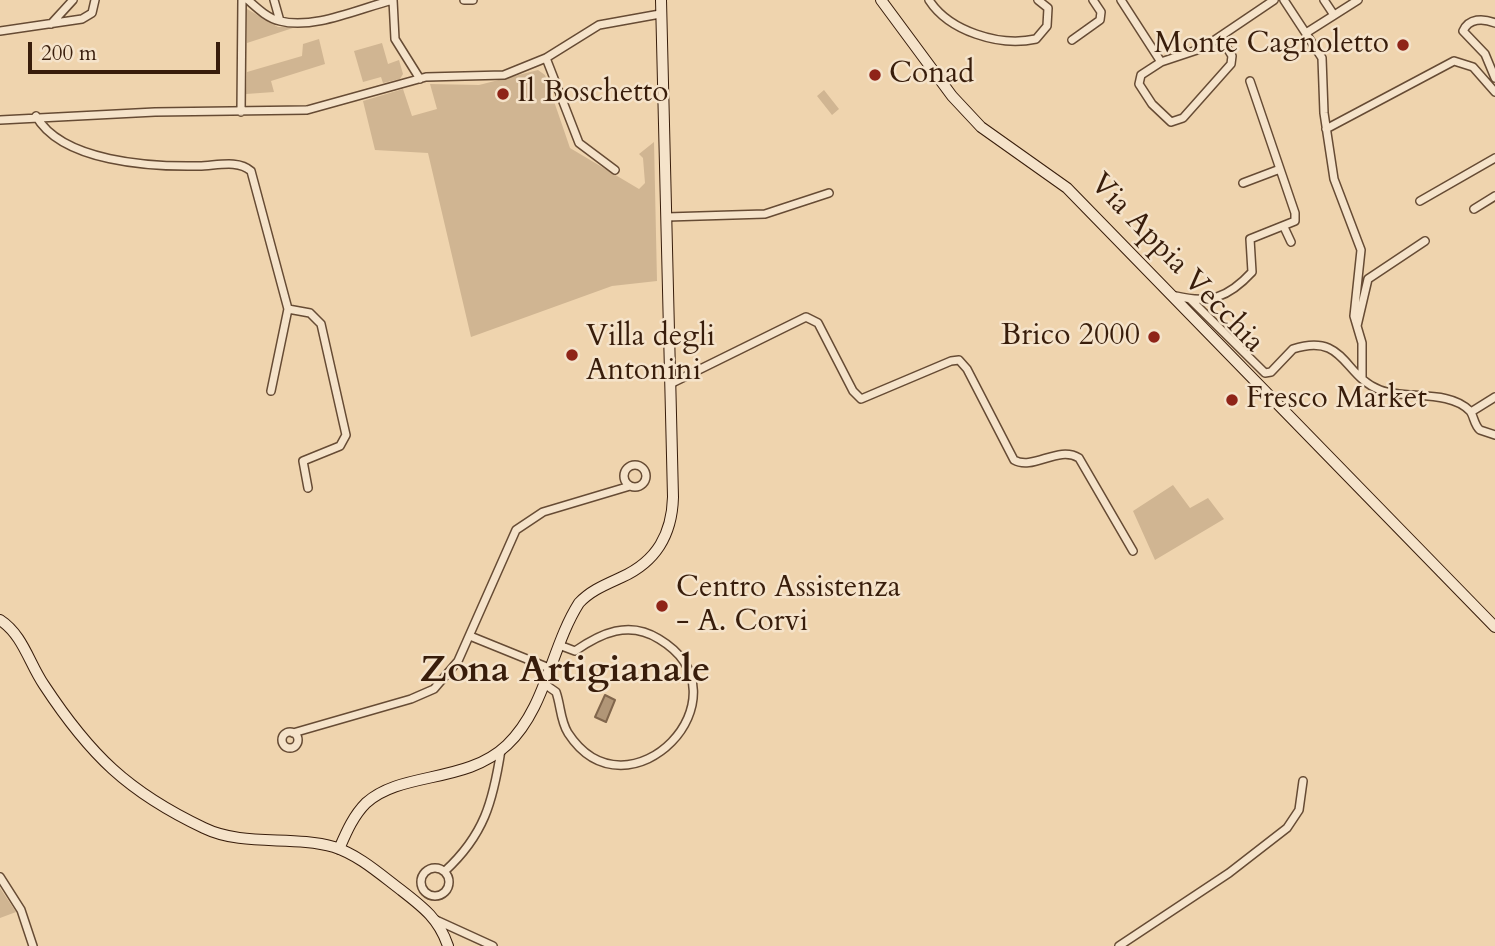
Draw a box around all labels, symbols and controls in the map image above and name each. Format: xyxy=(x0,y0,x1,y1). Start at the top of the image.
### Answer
place label: Monte Cagnoletto xyxy=(1154,27,1389,63)
scale bar xyxy=(32,28,224,72)
marker: Monte Cagnoletto xyxy=(1395,37,1411,53)
text: 200 m xyxy=(41,39,97,68)
place label: Conad xyxy=(889,57,974,93)
marker: Conad xyxy=(867,67,883,83)
place label: Il Boschetto xyxy=(517,76,669,112)
marker: Il Boschetto xyxy=(495,86,511,102)
street label: Via Appia Vecchia xyxy=(1081,167,1271,361)
place label: Brico 2000 xyxy=(1001,319,1140,355)
place label: Villa degli Antonini xyxy=(586,320,715,390)
marker: Brico 2000 xyxy=(1146,329,1162,345)
marker: Villa degli Antonini xyxy=(564,347,580,363)
place label: Fresco Market xyxy=(1246,382,1427,418)
marker: Fresco Market xyxy=(1224,392,1240,408)
place label: Centro Assistenza - A. Corvi xyxy=(676,571,901,642)
marker: Centro Assistenza - A. Corvi xyxy=(654,598,670,614)
district label: Zona Artigianale xyxy=(420,650,710,694)

